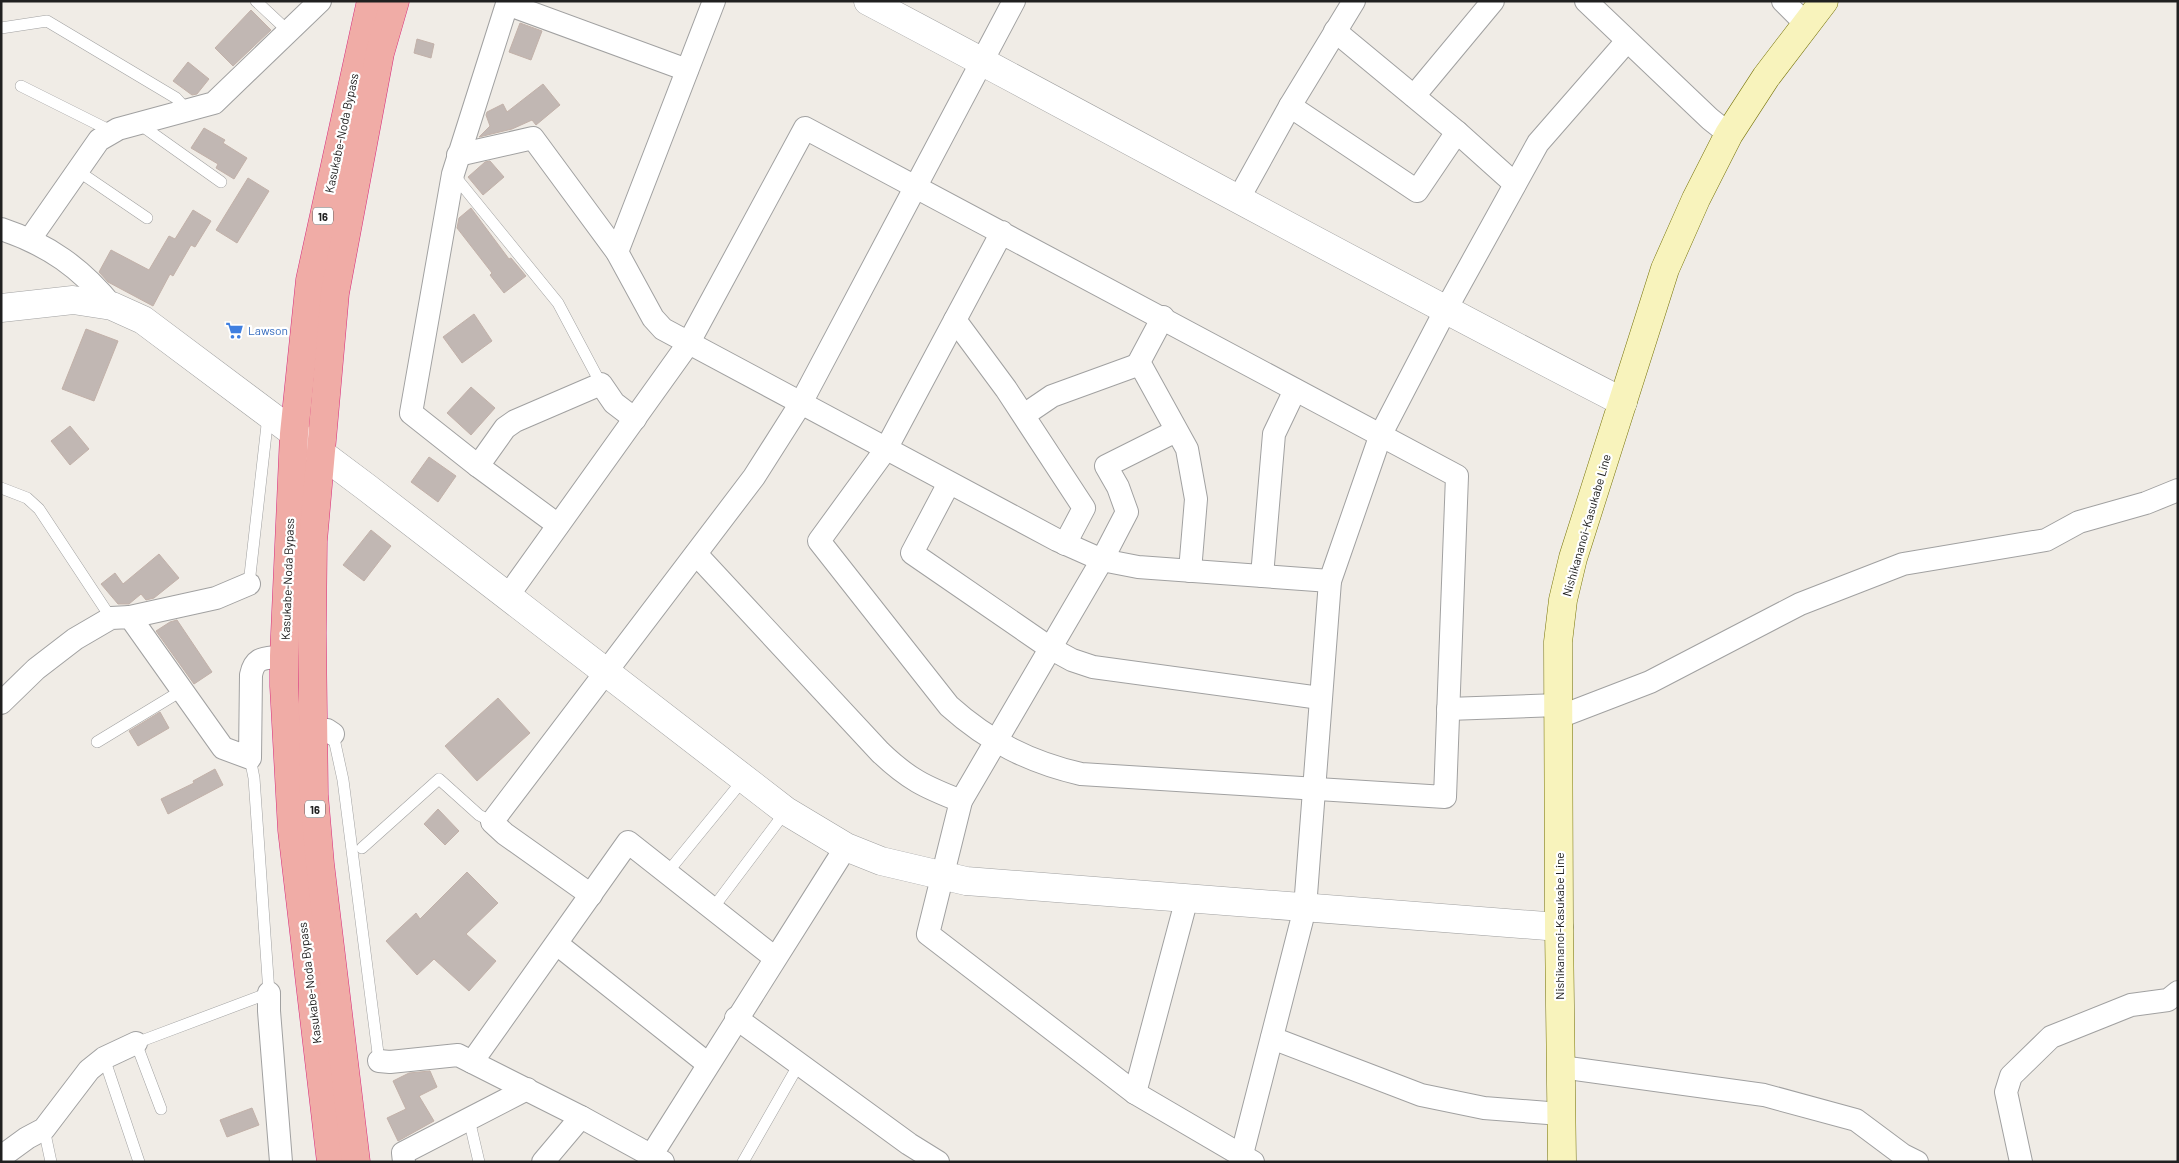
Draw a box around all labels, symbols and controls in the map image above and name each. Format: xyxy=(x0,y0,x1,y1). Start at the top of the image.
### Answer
street label: Kasukabe-Noda Bypass xyxy=(321,72,361,194)
road number: 16 xyxy=(313,208,333,225)
supermarket icon: Lawson xyxy=(224,320,244,340)
place label: Lawson xyxy=(248,323,288,337)
street label: Nishikananoi-Kasukabe Line xyxy=(1559,452,1613,598)
street label: Kasukabe-Noda Bypass xyxy=(278,518,296,640)
road number: 16 xyxy=(305,801,325,818)
street label: Nishikananoi-Kasukabe Line xyxy=(1552,852,1566,1000)
street label: Kasukabe-Noda Bypass xyxy=(295,921,323,1044)

